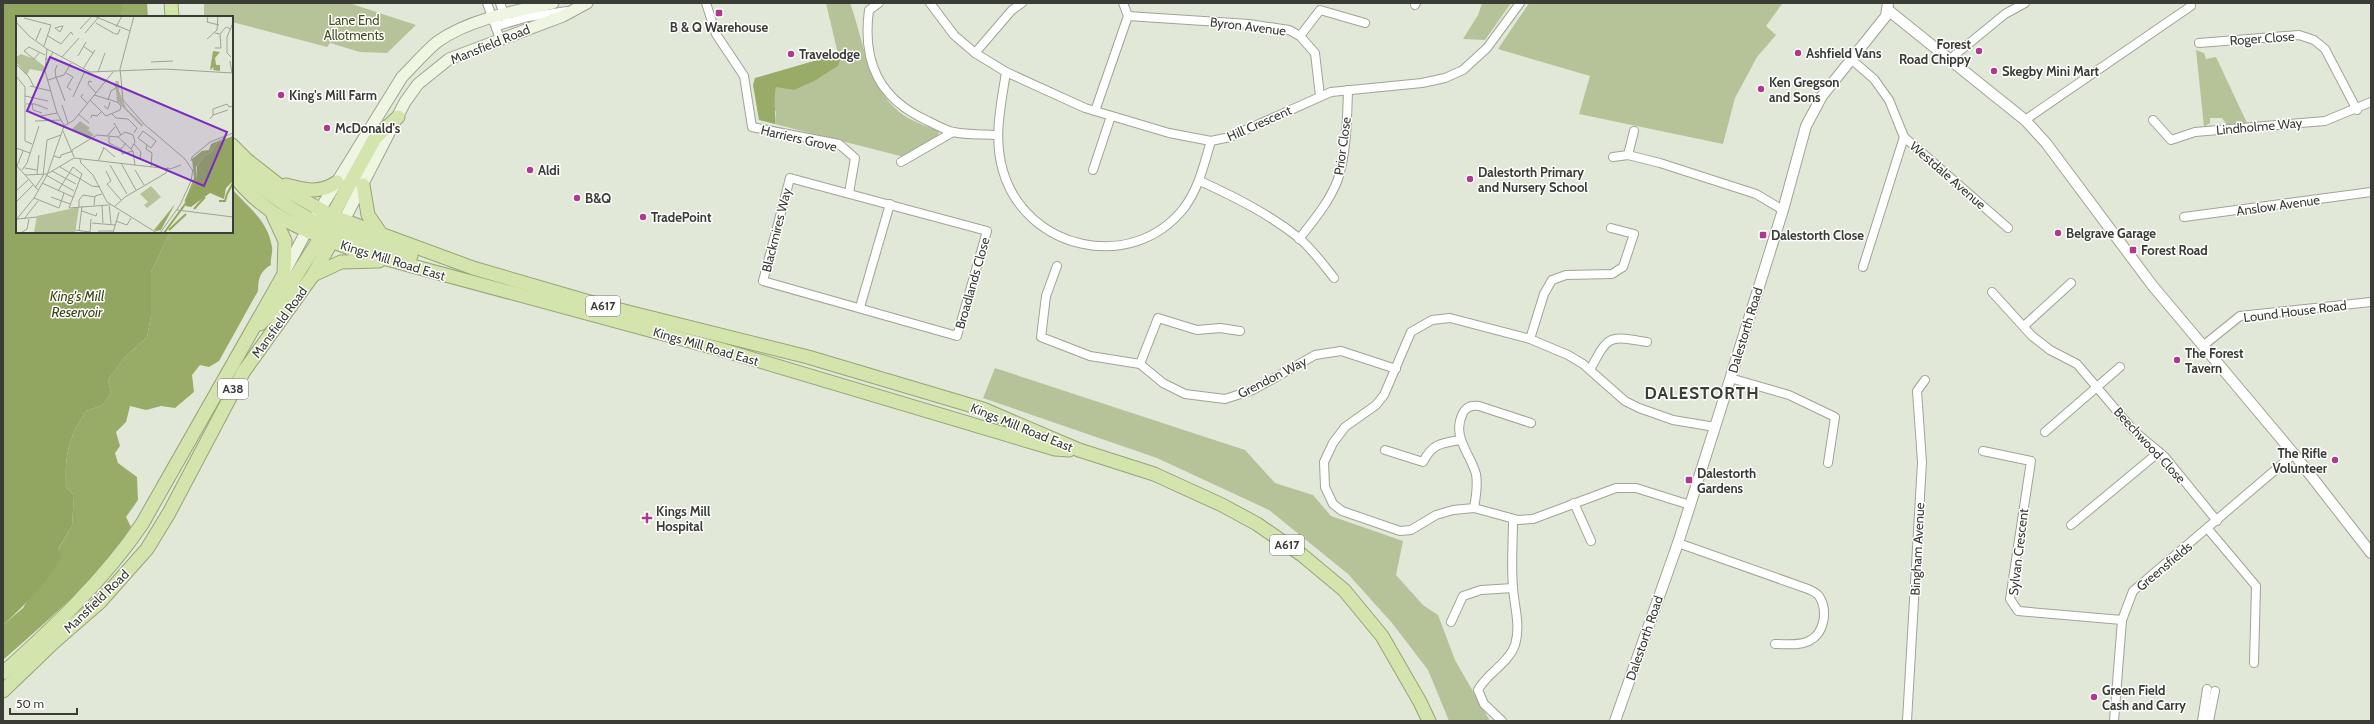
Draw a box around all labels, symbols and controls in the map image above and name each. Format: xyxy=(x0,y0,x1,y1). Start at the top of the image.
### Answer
marker: B & Q Warehouse xyxy=(714,8,724,18)
park label: Lane End Allotments xyxy=(324,12,385,43)
street label: Byron Avenue xyxy=(1209,13,1287,39)
inset map xyxy=(16,16,233,233)
place label: B & Q Warehouse xyxy=(670,19,768,35)
street label: Mansfield Road xyxy=(448,21,532,67)
street label: Roger Close xyxy=(2229,28,2295,48)
place label: Forest Road Chippy xyxy=(1899,36,1972,67)
place label: Ashfield Vans xyxy=(1806,45,1882,61)
place label: Travelodge xyxy=(799,46,860,62)
marker: Forest Road Chippy xyxy=(1974,46,1984,56)
marker: Ashfield Vans xyxy=(1793,48,1803,58)
marker: Travelodge xyxy=(786,49,796,59)
place label: Skegby Mini Mart xyxy=(2002,63,2099,79)
marker: Skegby Mini Mart xyxy=(1989,66,1999,76)
place label: Ken Gregson and Sons xyxy=(1769,74,1840,105)
marker: Ken Gregson and Sons xyxy=(1756,84,1766,94)
place label: King's Mill Farm xyxy=(289,87,377,103)
marker: King's Mill Farm xyxy=(276,90,286,100)
street label: Hill Crescent xyxy=(1224,101,1294,144)
street label: Lindholme Way xyxy=(2215,114,2303,138)
street label: Prior Close xyxy=(1330,116,1354,176)
place label: McDonald's xyxy=(335,120,401,136)
street label: Harriers Grove xyxy=(759,121,839,155)
marker: McDonald's xyxy=(322,123,332,133)
street label: Westdale Avenue xyxy=(1907,138,1990,213)
place label: Aldi xyxy=(538,162,560,178)
place label: Dalestorth Primary and Nursery School xyxy=(1478,164,1588,195)
marker: Aldi xyxy=(525,165,535,175)
marker: Dalestorth Primary and Nursery School xyxy=(1465,174,1475,184)
street label: Blackmires Way xyxy=(758,186,794,274)
place label: B&Q xyxy=(585,190,611,206)
street label: Anslow Avenue xyxy=(2235,191,2321,219)
marker: B&Q xyxy=(572,193,582,203)
place label: TradePoint xyxy=(651,209,712,225)
marker: TradePoint xyxy=(638,212,648,222)
place label: Belgrave Garage xyxy=(2066,225,2156,241)
place label: Dalestorth Close xyxy=(1771,227,1864,243)
marker: Belgrave Garage xyxy=(2053,228,2063,238)
marker: Dalestorth Close xyxy=(1758,230,1768,240)
street label: Broadlands Close xyxy=(951,235,993,331)
street label: Kings Mill Road East xyxy=(339,236,448,284)
place label: Forest Road xyxy=(2141,242,2208,258)
marker: Forest Road xyxy=(2128,245,2138,255)
street label: Mansfield Road xyxy=(248,283,310,361)
street label: Dalestorth Road xyxy=(1724,285,1766,375)
water label: King's Mill Reservoir xyxy=(50,287,105,321)
road number: A617 xyxy=(586,296,620,316)
street label: Lound House Road xyxy=(2242,297,2348,325)
street label: Kings Mill Road East xyxy=(651,323,761,369)
place label: The Forest Tavern xyxy=(2185,345,2244,376)
street label: Grendon Way xyxy=(1235,353,1310,401)
marker: The Forest Tavern xyxy=(2172,355,2182,365)
road number: A38 xyxy=(218,379,248,399)
district label: DALESTORTH xyxy=(1644,383,1760,403)
street label: Kings Mill Road East xyxy=(968,399,1076,455)
street label: Beechwood Close xyxy=(2111,404,2189,487)
place label: The Rifle Volunteer xyxy=(2272,445,2328,476)
marker: The Rifle Volunteer xyxy=(2330,455,2340,465)
place label: Dalestorth Gardens xyxy=(1697,465,1756,496)
marker: Dalestorth Gardens xyxy=(1684,475,1694,485)
street label: Bingham Avenue xyxy=(1907,502,1927,596)
place label: Kings Mill Hospital xyxy=(656,503,711,534)
street label: Sylvan Crescent xyxy=(2005,507,2031,596)
marker: Kings Mill Hospital xyxy=(641,512,653,524)
road number: A617 xyxy=(1270,535,1304,555)
street label: Greensfields xyxy=(2133,538,2196,594)
street label: Mansfield Road xyxy=(60,566,132,636)
street label: Dalestorth Road xyxy=(1622,593,1666,683)
place label: Green Field Cash and Carry xyxy=(2102,682,2186,713)
scale bar xyxy=(10,690,77,716)
marker: Green Field Cash and Carry xyxy=(2089,692,2099,702)
text: 50 m xyxy=(16,696,44,711)

